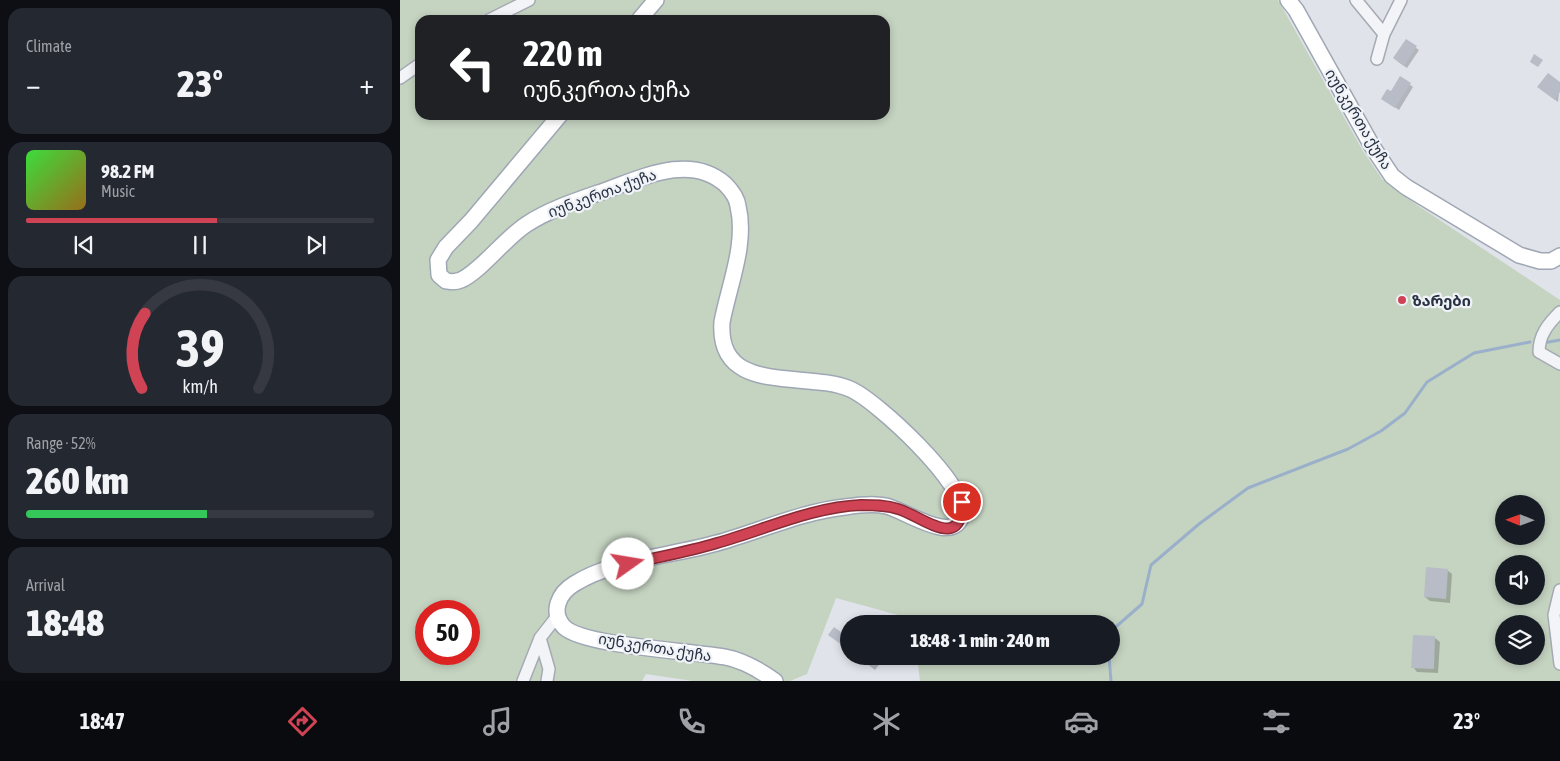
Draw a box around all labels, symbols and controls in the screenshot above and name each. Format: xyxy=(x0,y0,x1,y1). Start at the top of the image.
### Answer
text: 220 m xyxy=(523,33,602,73)
icon: left xyxy=(440,35,505,100)
text: Climate xyxy=(26,37,72,55)
text: 23° xyxy=(177,62,223,105)
street label: იუნკერთა ქუჩა xyxy=(1321,66,1396,173)
text: − xyxy=(26,68,41,100)
text: + xyxy=(359,68,374,100)
text: იუნკერთა ქუჩა xyxy=(523,76,691,102)
text: 98.2 FM xyxy=(101,160,154,182)
street label: იუნკერთა ქუჩა xyxy=(545,165,659,221)
text: Music xyxy=(101,182,135,200)
icon: previous xyxy=(70,231,98,259)
icon: pause xyxy=(186,231,214,259)
icon: next xyxy=(302,231,330,259)
place label: ზარები xyxy=(1412,292,1471,310)
marker: ზარები xyxy=(1396,294,1408,306)
text: 39 xyxy=(176,318,224,378)
text: km/h xyxy=(182,376,218,397)
text: Range · 52% xyxy=(26,434,96,452)
text: 260 km xyxy=(26,459,129,502)
pin xyxy=(941,481,983,523)
icon: arrive xyxy=(948,488,976,516)
north arrow xyxy=(1495,495,1545,545)
map controls xyxy=(1495,495,1545,665)
position arrow xyxy=(601,537,653,589)
button: sound xyxy=(1495,555,1545,605)
text: Arrival xyxy=(26,576,65,594)
speed limit sign: 50 xyxy=(415,600,480,665)
text: 18:48 xyxy=(26,601,104,644)
button: layers xyxy=(1495,615,1545,665)
text: 18:48 · 1 min · 240 m xyxy=(910,629,1050,651)
street label: იუნკერთა ქუჩა xyxy=(597,630,713,665)
icon: directions xyxy=(285,704,320,739)
icon: music xyxy=(480,704,515,739)
icon: phone xyxy=(674,704,709,739)
icon: climate xyxy=(869,704,904,739)
icon: car xyxy=(1064,704,1099,739)
icon: filters xyxy=(1259,704,1294,739)
text: 18:47 xyxy=(80,708,125,734)
text: 23° xyxy=(1453,708,1480,734)

